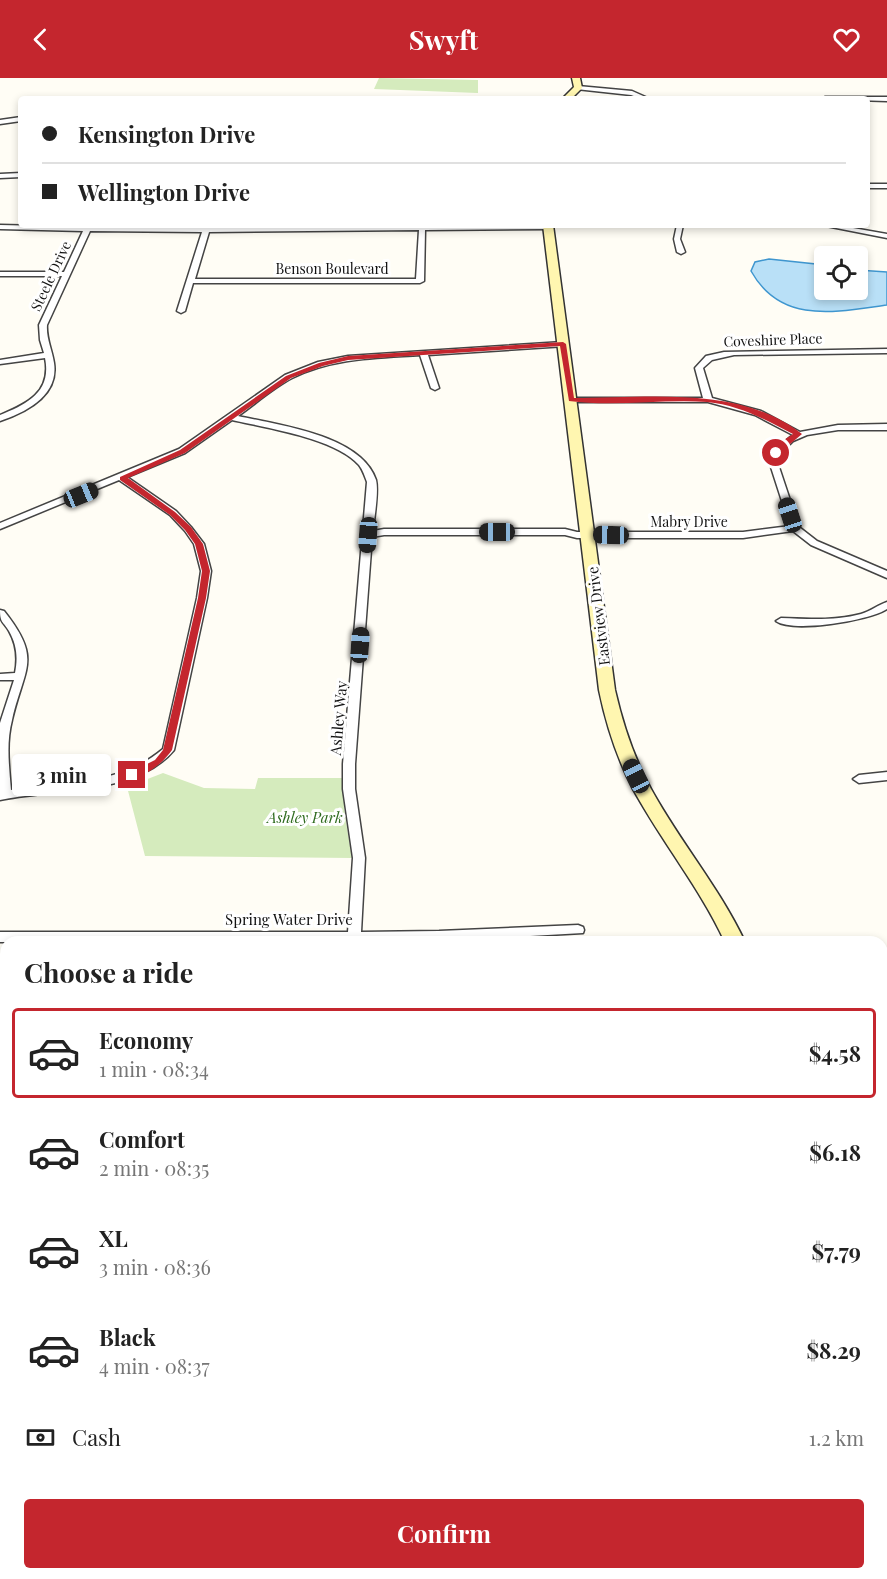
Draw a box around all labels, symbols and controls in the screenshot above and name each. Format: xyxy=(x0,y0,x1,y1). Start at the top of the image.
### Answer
text: Swyft xyxy=(409,21,478,57)
icon: back xyxy=(24,23,57,56)
icon: heart xyxy=(830,23,863,56)
text: Kensington Drive xyxy=(78,119,255,149)
text: Wellington Drive xyxy=(78,177,250,207)
street label: Steele Drive xyxy=(26,238,75,314)
map controls xyxy=(814,246,868,300)
button: locate xyxy=(814,246,868,300)
street label: Benson Boulevard xyxy=(275,259,389,278)
street label: Coveshire Place xyxy=(723,328,823,351)
route start xyxy=(762,439,789,466)
car xyxy=(61,480,101,510)
car xyxy=(776,495,804,535)
street label: Mabry Drive xyxy=(650,512,728,531)
car xyxy=(358,516,378,554)
car xyxy=(479,523,515,541)
car xyxy=(593,526,629,544)
street label: Eastview Drive xyxy=(582,566,614,667)
car xyxy=(350,626,370,664)
street label: Ashley Way xyxy=(325,679,351,757)
callout: 3 min xyxy=(12,754,111,796)
car xyxy=(620,756,652,796)
text: 3 min xyxy=(36,761,87,788)
route end xyxy=(118,761,145,788)
park label: Ashley Park xyxy=(265,807,343,827)
street label: Spring Water Drive xyxy=(225,909,353,929)
text: Choose a ride xyxy=(24,954,193,990)
text: Economy xyxy=(99,1025,193,1055)
icon: car xyxy=(27,1026,81,1080)
text: $4.58 xyxy=(809,1038,861,1068)
text: 1 min · 08:34 xyxy=(99,1055,209,1082)
text: Comfort xyxy=(99,1124,185,1154)
icon: car xyxy=(27,1125,81,1179)
text: $6.18 xyxy=(809,1137,861,1167)
text: 2 min · 08:35 xyxy=(99,1154,209,1181)
text: XL xyxy=(99,1223,128,1253)
icon: car xyxy=(27,1224,81,1278)
text: $7.79 xyxy=(811,1236,861,1266)
text: 3 min · 08:36 xyxy=(99,1253,211,1280)
text: Black xyxy=(99,1322,156,1352)
icon: car xyxy=(27,1323,81,1377)
text: $8.29 xyxy=(806,1335,861,1365)
text: 4 min · 08:37 xyxy=(99,1352,210,1379)
icon: cash xyxy=(24,1421,57,1454)
text: Cash xyxy=(72,1422,121,1452)
text: 1.2 km xyxy=(809,1424,864,1451)
button: Confirm xyxy=(24,1499,864,1568)

